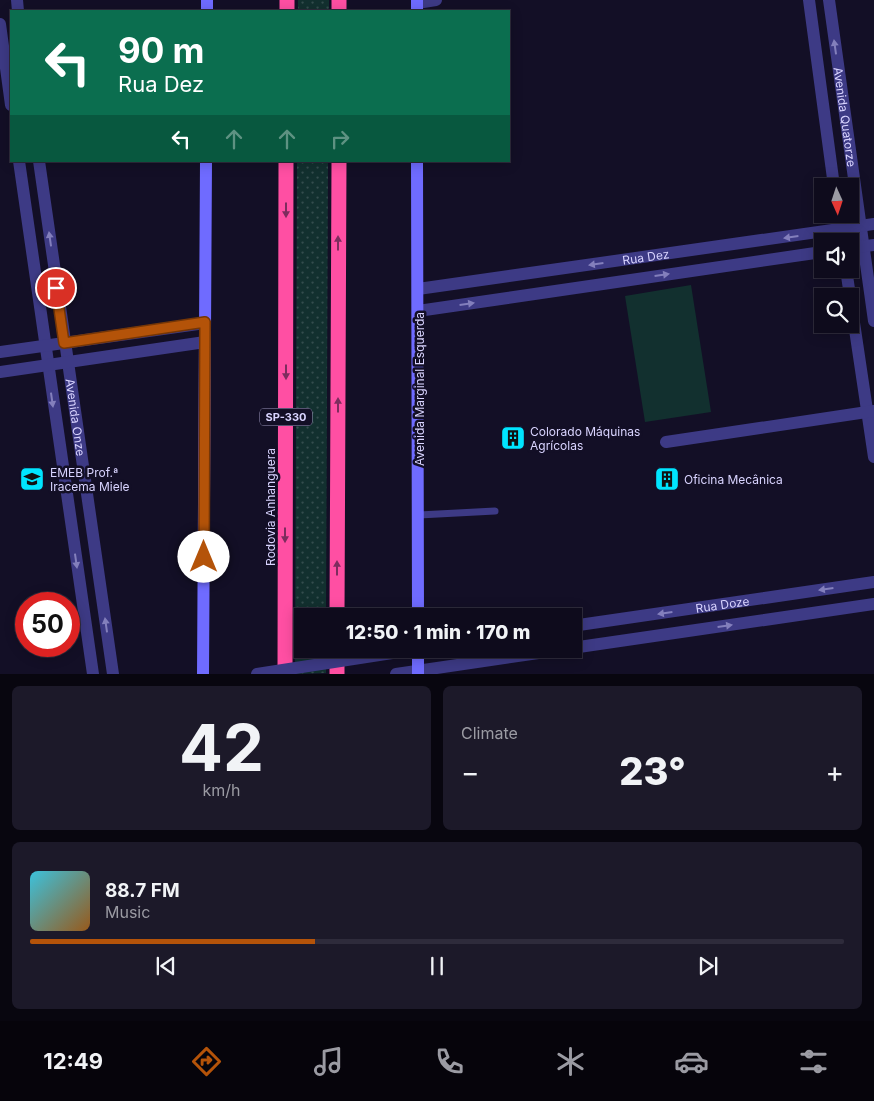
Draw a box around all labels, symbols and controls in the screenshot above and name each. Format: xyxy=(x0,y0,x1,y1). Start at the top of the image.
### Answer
text: 90 m xyxy=(118,29,205,71)
icon: left xyxy=(35,30,100,95)
one-way arrow xyxy=(831,39,839,55)
street label: Avenida Quatorze xyxy=(831,66,860,168)
text: Rua Dez xyxy=(118,71,204,97)
icon: left xyxy=(167,125,195,153)
icon: ahead xyxy=(220,125,248,153)
icon: ahead xyxy=(273,125,301,153)
icon: right xyxy=(326,125,354,153)
north arrow xyxy=(814,178,859,222)
map controls xyxy=(814,178,859,333)
one-way arrow xyxy=(282,202,290,218)
one-way arrow xyxy=(45,231,53,247)
one-way arrow xyxy=(783,233,799,241)
button: sound xyxy=(814,233,859,278)
one-way arrow xyxy=(334,234,342,250)
street label: Rua Dez xyxy=(621,246,670,267)
one-way arrow xyxy=(587,260,603,268)
pin xyxy=(35,267,77,309)
one-way arrow xyxy=(654,271,670,279)
icon: arrive xyxy=(42,274,70,302)
button: search xyxy=(814,288,859,333)
one-way arrow xyxy=(459,300,475,308)
street label: Avenida Marginal Esquerda xyxy=(412,312,427,466)
one-way arrow xyxy=(282,365,290,381)
street label: Avenida Onze xyxy=(63,378,89,457)
one-way arrow xyxy=(49,393,57,409)
one-way arrow xyxy=(334,397,342,413)
road number: SP-330 xyxy=(260,408,312,426)
place label: Colorado Máquinas Agrícolas xyxy=(530,424,640,453)
building icon: Colorado Máquinas Agrícolas xyxy=(500,425,526,451)
street label: Rodovia Anhanguera xyxy=(263,448,278,566)
place label: EMEB Prof.ª Iracema Miele xyxy=(50,465,130,494)
school or university icon: EMEB Prof.ª Iracema Miele xyxy=(19,466,45,492)
building icon: Oficina Mecânica xyxy=(654,466,680,492)
place label: Oficina Mecânica xyxy=(684,472,783,487)
one-way arrow xyxy=(281,527,289,543)
position arrow xyxy=(177,530,229,582)
one-way arrow xyxy=(72,553,80,569)
one-way arrow xyxy=(333,559,341,575)
one-way arrow xyxy=(817,585,833,593)
speed limit sign: 50 xyxy=(15,592,80,657)
street label: Rua Doze xyxy=(695,593,750,615)
one-way arrow xyxy=(657,609,673,617)
one-way arrow xyxy=(102,617,110,633)
text: 12:50 · 1 min · 170 m xyxy=(346,621,530,644)
one-way arrow xyxy=(717,622,733,630)
text: 42 xyxy=(179,708,264,787)
text: Climate xyxy=(461,723,518,743)
text: 23° xyxy=(619,748,686,794)
text: − xyxy=(461,755,480,789)
text: + xyxy=(825,755,844,789)
text: km/h xyxy=(202,780,241,800)
text: 88.7 FM xyxy=(105,879,180,902)
text: Music xyxy=(105,902,150,922)
icon: previous xyxy=(152,952,180,980)
icon: pause xyxy=(423,952,451,980)
icon: next xyxy=(694,952,722,980)
icon: directions xyxy=(189,1044,224,1079)
icon: music xyxy=(311,1044,346,1079)
icon: phone xyxy=(432,1044,467,1079)
icon: climate xyxy=(553,1044,588,1079)
icon: car xyxy=(674,1044,709,1079)
icon: filters xyxy=(796,1044,831,1079)
text: 12:49 xyxy=(43,1048,103,1074)

